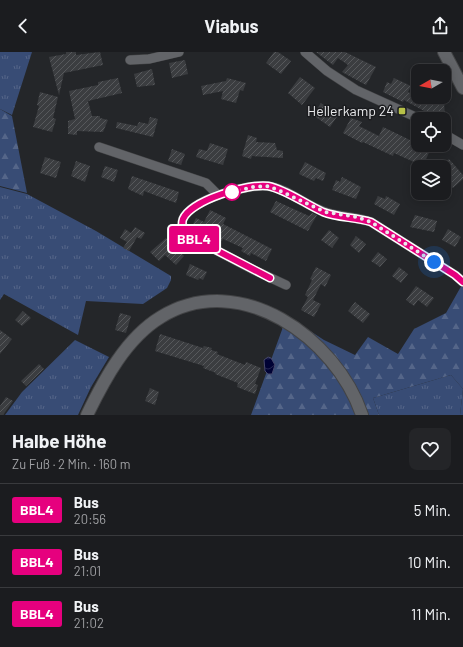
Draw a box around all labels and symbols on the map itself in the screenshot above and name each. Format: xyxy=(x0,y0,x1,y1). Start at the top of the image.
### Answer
north arrow xyxy=(411,64,451,104)
place label: Hellerkamp 24 xyxy=(307,102,394,119)
marker: Hellerkamp 24 xyxy=(397,106,407,116)
unlabelled marker xyxy=(223,183,241,201)
line badge: BBL4 xyxy=(166,226,222,252)
your location xyxy=(424,252,444,272)

